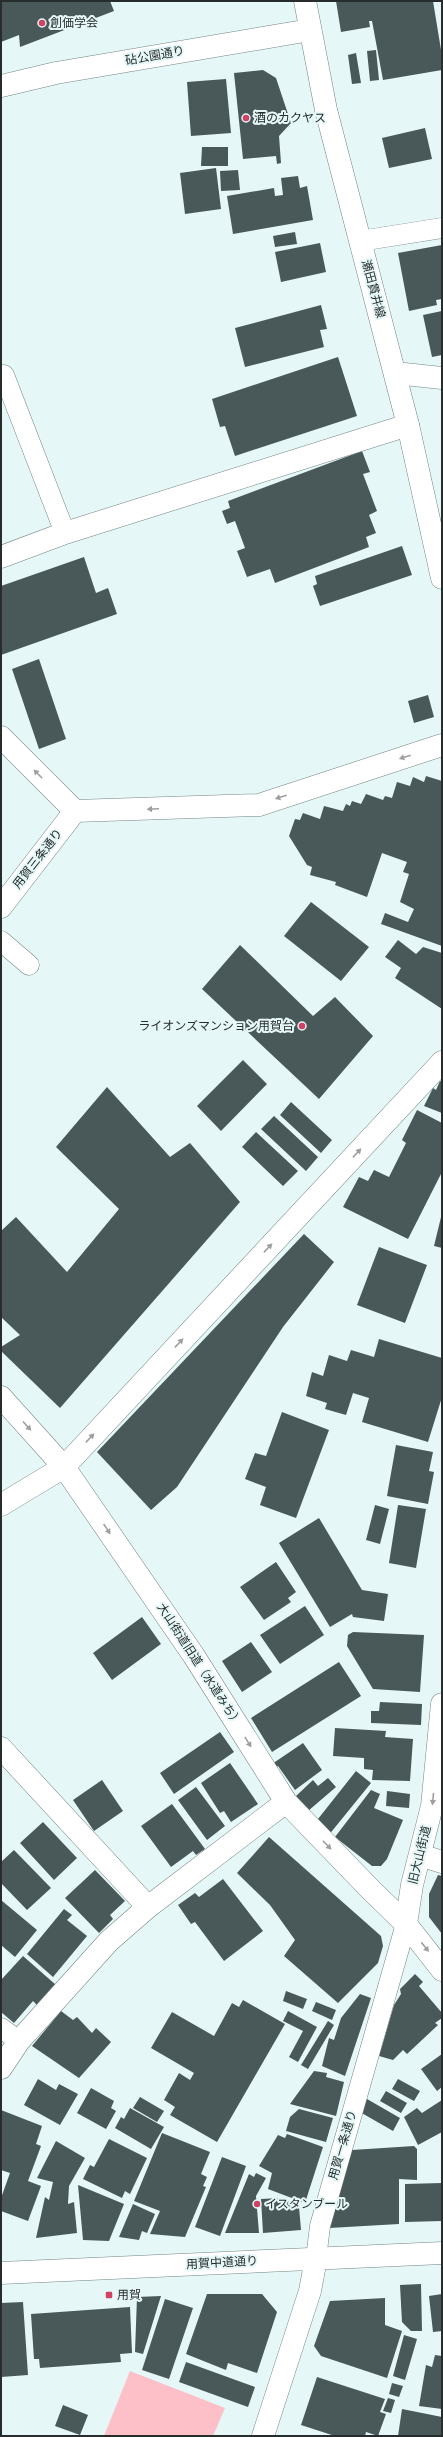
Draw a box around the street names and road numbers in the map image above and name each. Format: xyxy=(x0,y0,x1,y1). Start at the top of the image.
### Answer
street label: 砧公園通り xyxy=(124,43,186,69)
street label: 瀬田貫井線 xyxy=(358,258,388,320)
street label: 用賀三条通り xyxy=(10,826,66,892)
street label: 大山街道旧道（水道みち） xyxy=(153,1601,245,1729)
street label: 旧大山街道 xyxy=(405,1824,435,1886)
street label: 用賀一条通り xyxy=(326,2108,360,2182)
street label: 用賀中道通り xyxy=(186,2254,258,2272)

